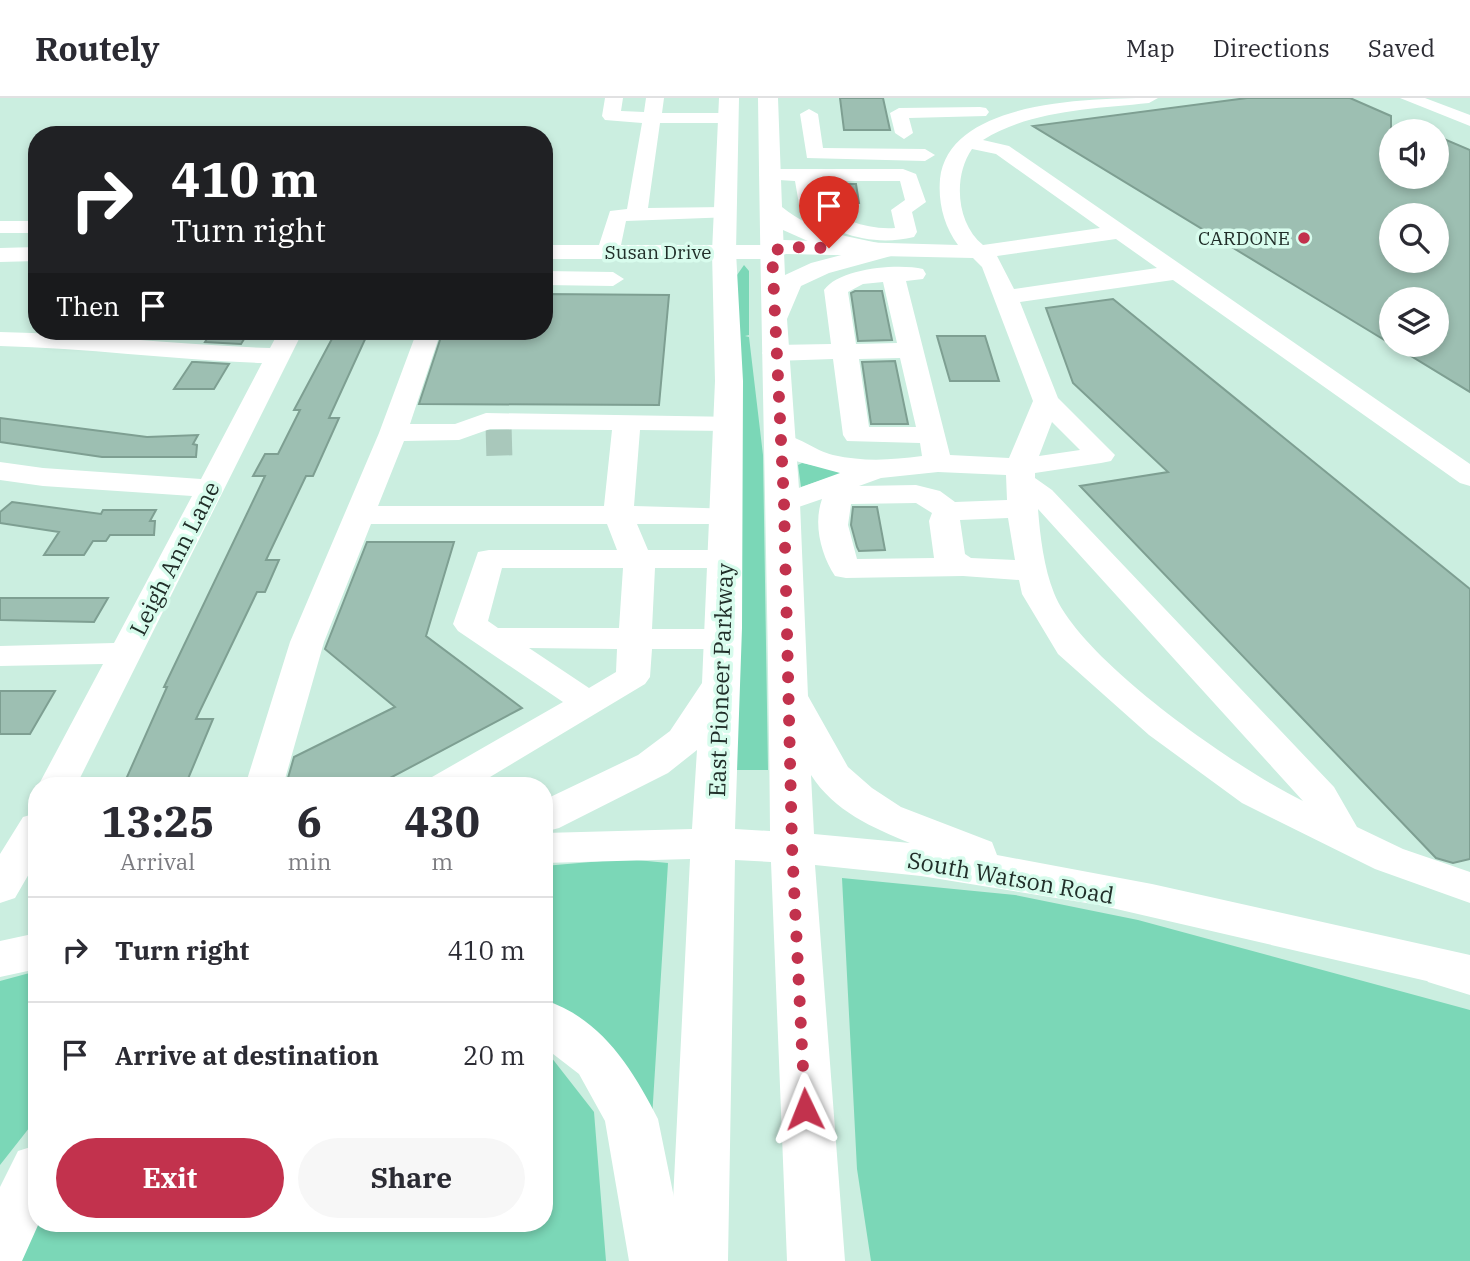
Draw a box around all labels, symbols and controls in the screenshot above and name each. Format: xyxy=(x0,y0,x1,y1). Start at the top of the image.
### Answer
text: Routely xyxy=(35,27,160,70)
text: Map xyxy=(1126,32,1175,64)
text: Directions xyxy=(1213,32,1330,64)
text: Saved xyxy=(1368,32,1435,64)
map controls xyxy=(1379,119,1449,357)
button: sound xyxy=(1379,119,1449,189)
text: 410 m xyxy=(171,147,318,210)
icon: right xyxy=(56,154,147,245)
pin xyxy=(799,176,859,248)
icon: arrive xyxy=(810,187,848,225)
button: search xyxy=(1379,203,1449,273)
text: Turn right xyxy=(171,209,326,251)
place label: CARDONE xyxy=(1198,226,1290,250)
marker: CARDONE xyxy=(1296,230,1312,246)
street label: Susan Drive xyxy=(604,240,712,264)
icon: arrive xyxy=(134,287,172,325)
button: layers xyxy=(1379,287,1449,357)
text: Then xyxy=(56,289,120,323)
street label: Leigh Ann Lane xyxy=(122,476,226,640)
street label: East Pioneer Parkway xyxy=(701,562,739,797)
text: 13:25 xyxy=(101,794,215,849)
text: 6 xyxy=(297,794,322,849)
text: 430 xyxy=(404,794,480,849)
street label: South Watson Road xyxy=(905,844,1117,910)
text: Arrival xyxy=(120,846,195,876)
text: min xyxy=(288,846,331,876)
text: m xyxy=(431,846,453,876)
icon: right xyxy=(56,931,94,969)
text: Turn right xyxy=(115,933,249,967)
text: 410 m xyxy=(447,933,525,967)
icon: arrive xyxy=(56,1036,94,1074)
text: Arrive at destination xyxy=(115,1038,379,1072)
text: 20 m xyxy=(463,1038,525,1072)
position arrow xyxy=(768,1072,842,1146)
button: Exit xyxy=(56,1138,284,1218)
button: Share xyxy=(298,1138,525,1218)

